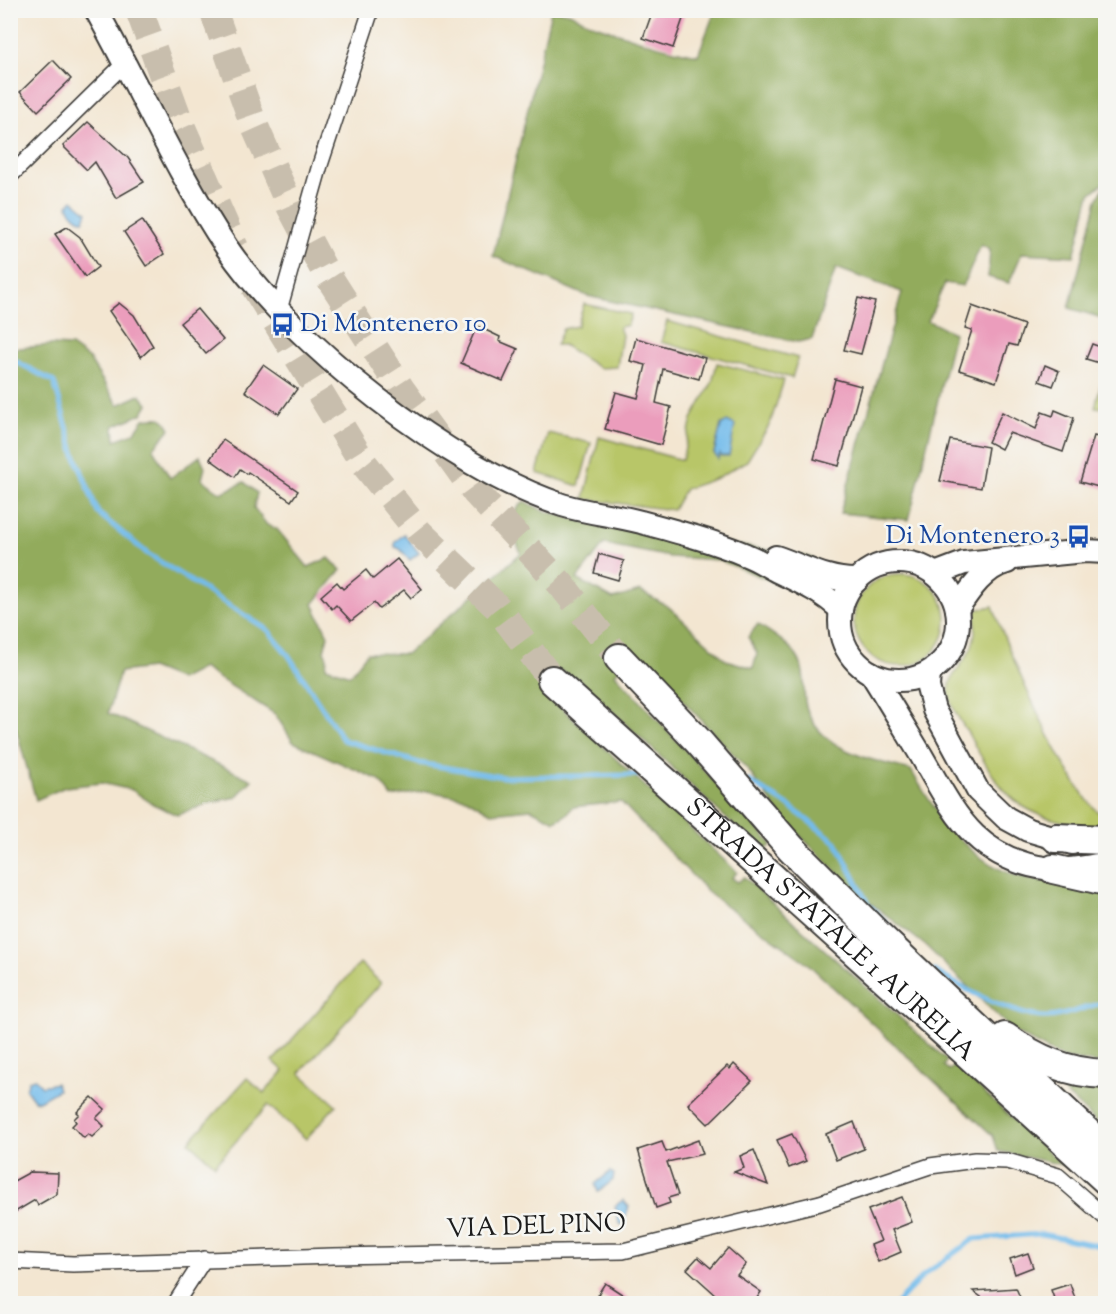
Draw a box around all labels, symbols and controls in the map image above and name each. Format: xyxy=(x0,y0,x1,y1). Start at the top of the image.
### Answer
place label: Di Montenero 10 xyxy=(300,306,486,343)
bus stop icon: Di Montenero 10 xyxy=(269,311,295,337)
place label: Di Montenero 3 xyxy=(885,518,1060,555)
bus stop icon: Di Montenero 3 xyxy=(1065,523,1091,549)
street label: STRADA STATALE 1 AURELIA xyxy=(677,789,983,1070)
street label: VIA DEL PINO xyxy=(446,1205,626,1249)

